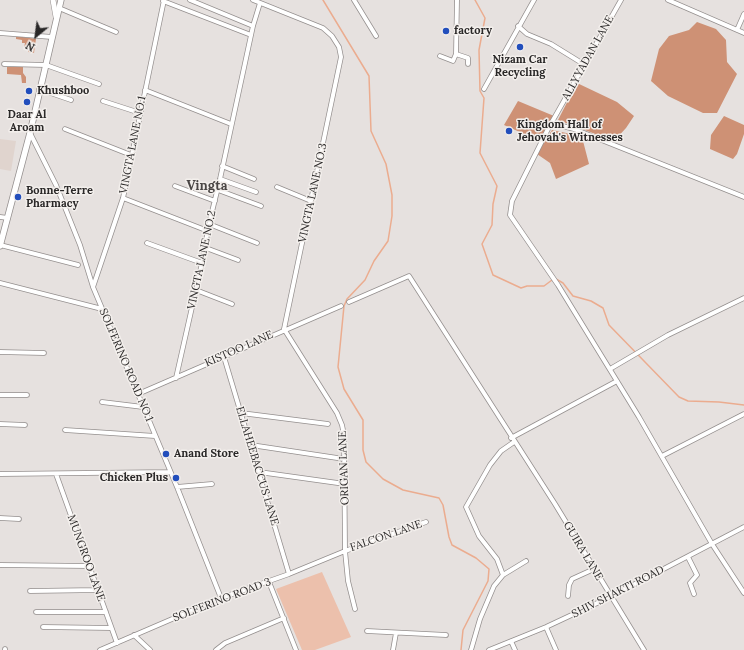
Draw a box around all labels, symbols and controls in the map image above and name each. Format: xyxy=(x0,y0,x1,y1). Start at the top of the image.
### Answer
street label: ALLYYADAN LANE xyxy=(559,13,617,103)
north arrow xyxy=(16,16,56,56)
place label: factory xyxy=(454,24,492,38)
marker: factory xyxy=(441,26,451,36)
text: N xyxy=(23,38,37,55)
marker: Nizam Car Recycling xyxy=(515,42,525,52)
place label: Nizam Car Recycling xyxy=(493,53,547,79)
place label: Khushboo xyxy=(37,84,89,98)
marker: Khushboo xyxy=(24,86,34,96)
street label: VINGTA LANE NO.1 xyxy=(117,95,149,195)
marker: Daar Al Aroam xyxy=(22,97,32,107)
place label: Daar Al Aroam xyxy=(8,108,46,134)
place label: Kingdom Hall of Jehovah's Witnesses xyxy=(517,118,623,144)
marker: Kingdom Hall of Jehovah's Witnesses xyxy=(504,126,514,136)
street label: VINGTA LANE NO.3 xyxy=(296,142,330,244)
district label: Vingta xyxy=(186,178,228,194)
place label: Bonne-Terre Pharmacy xyxy=(26,184,93,210)
marker: Bonne-Terre Pharmacy xyxy=(13,192,23,202)
street label: VINGTA LANE NO.2 xyxy=(185,209,219,311)
street label: SOLFERINO ROAD NO.1 xyxy=(96,306,156,424)
street label: KISTOO LANE xyxy=(203,328,275,370)
street label: ELLAHEEBACCUS LANE xyxy=(233,405,281,527)
street label: ORIGAN LANE xyxy=(336,431,352,505)
place label: Anand Store xyxy=(174,447,239,461)
marker: Anand Store xyxy=(161,449,171,459)
place label: Chicken Plus xyxy=(100,471,168,485)
marker: Chicken Plus xyxy=(171,473,181,483)
street label: MUNGROO LANE xyxy=(64,513,108,603)
street label: FALCON LANE xyxy=(348,518,424,554)
street label: GUIRA LANE xyxy=(560,519,606,583)
street label: SHIV SHAKTI ROAD xyxy=(570,563,666,621)
street label: SOLFERINO ROAD 3 xyxy=(171,575,273,625)

